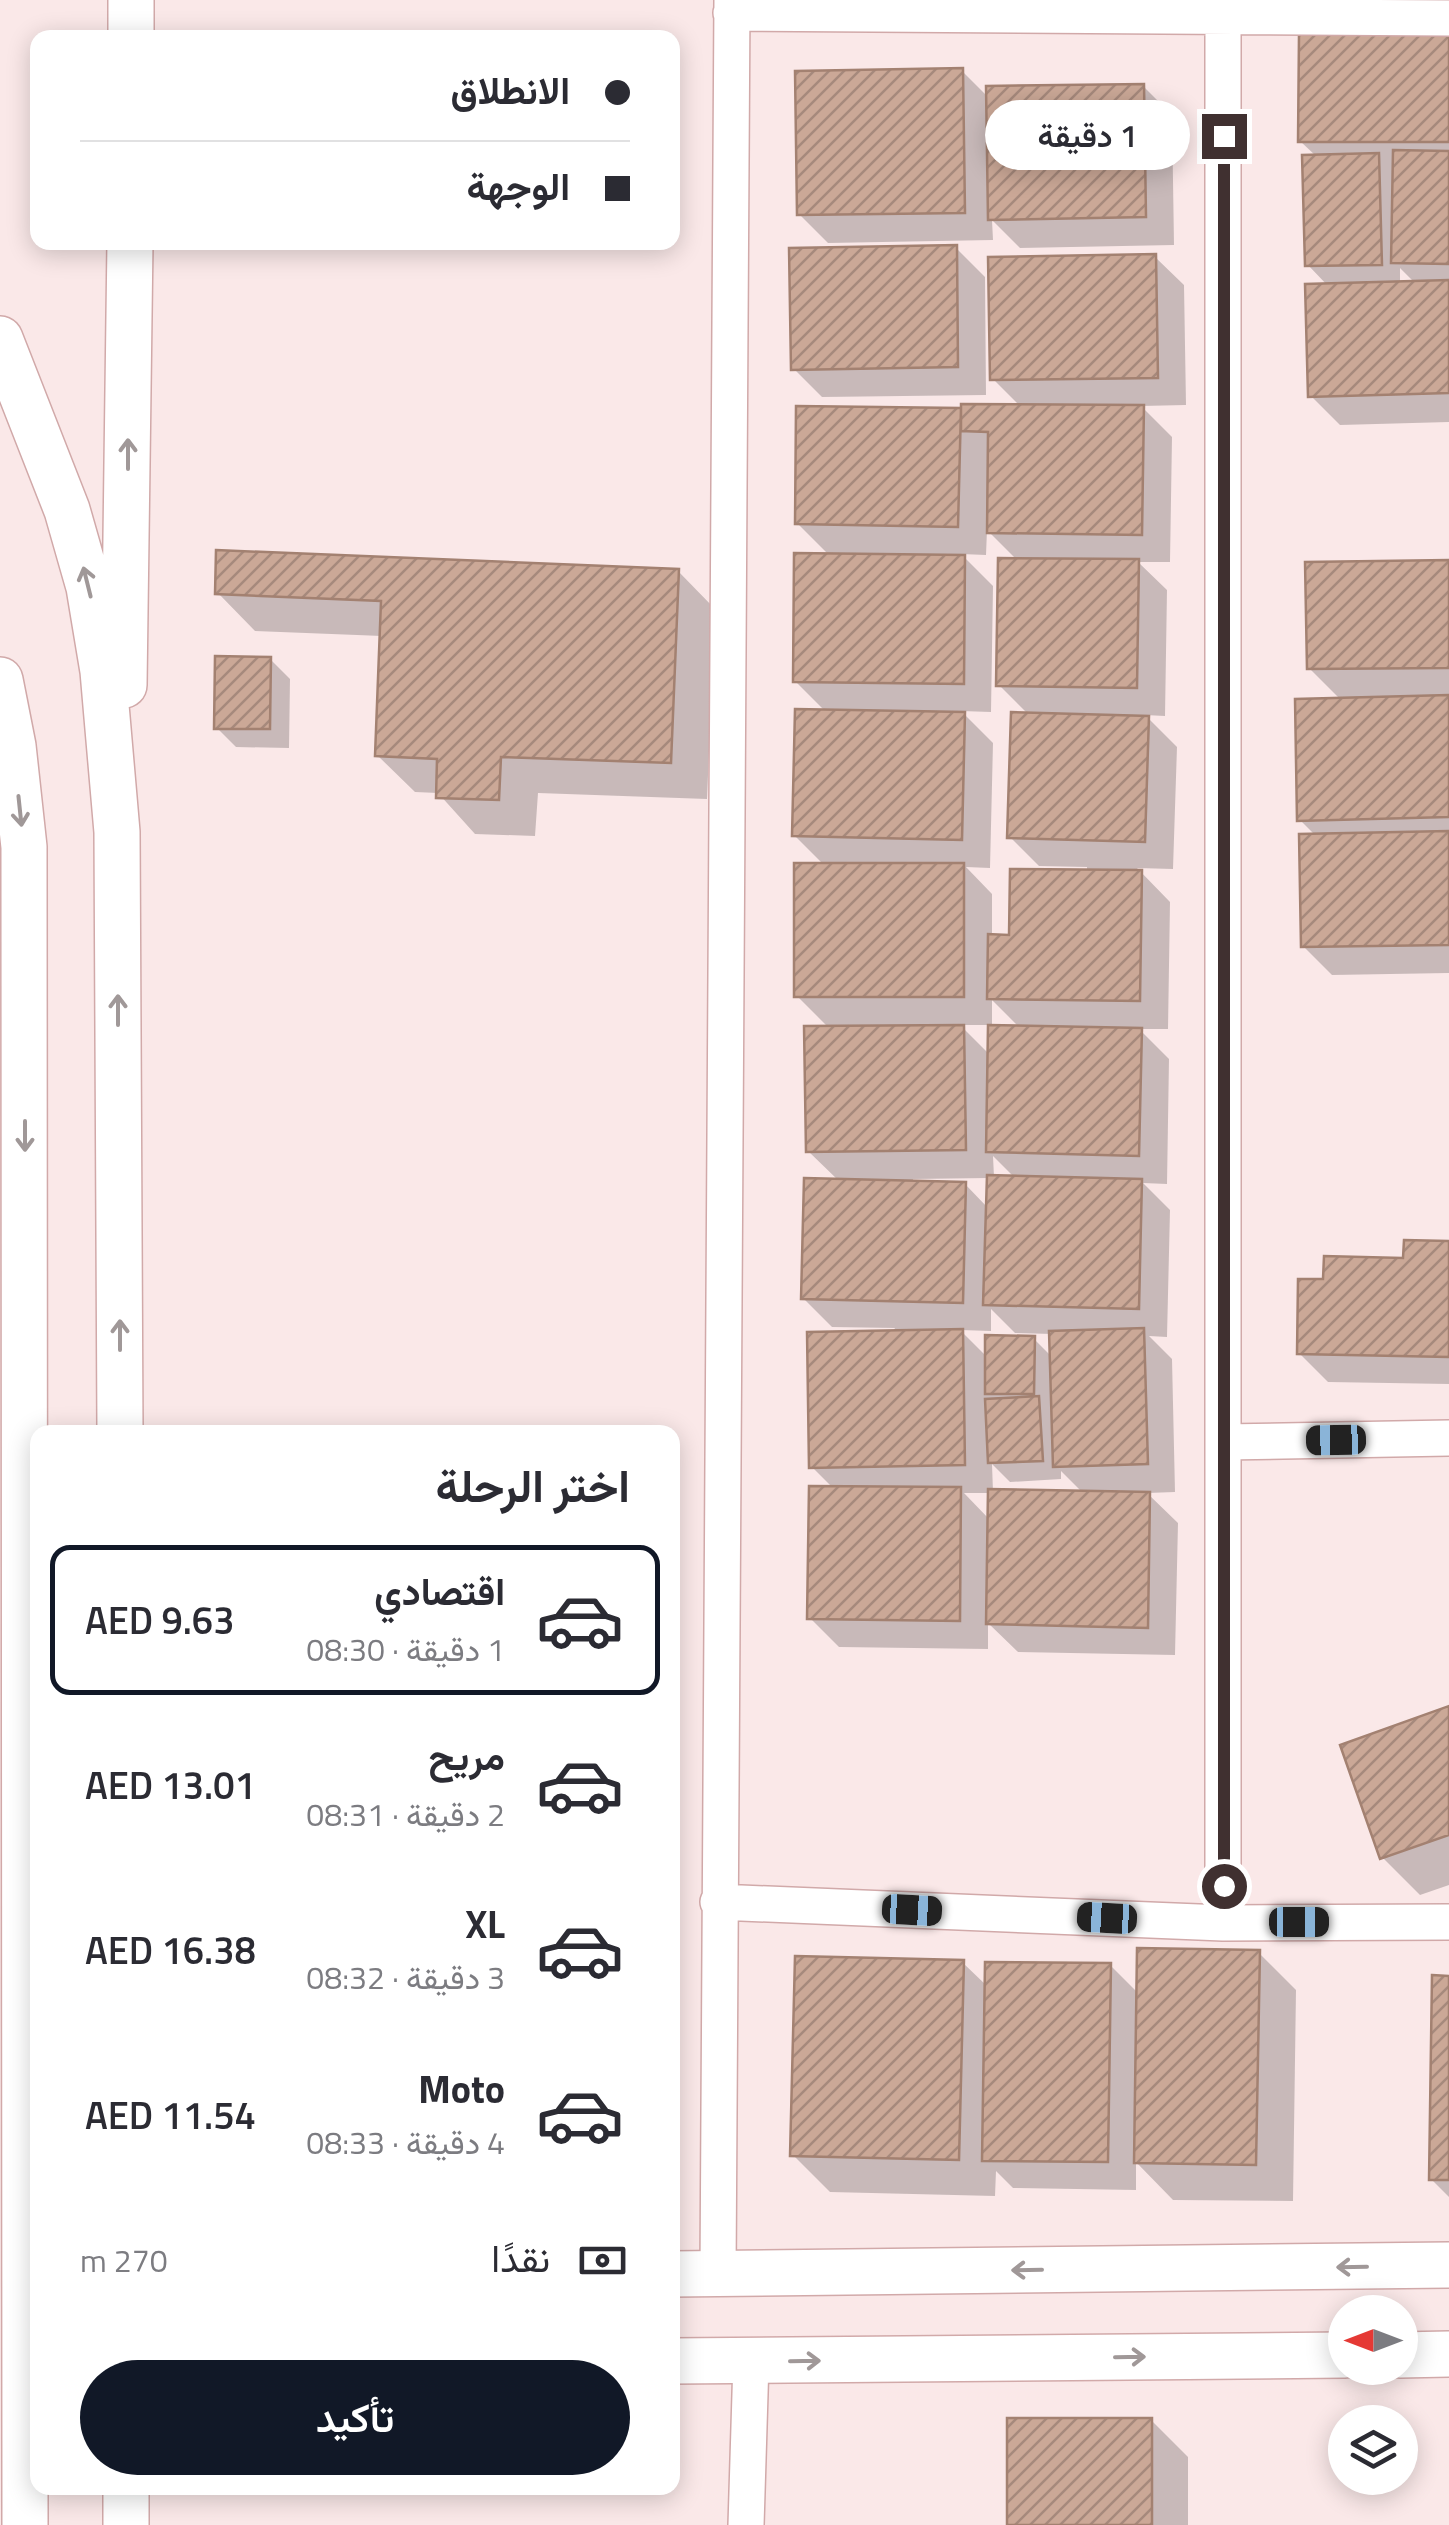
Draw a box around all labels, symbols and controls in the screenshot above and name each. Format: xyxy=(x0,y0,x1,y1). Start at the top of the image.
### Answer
text: الانطلاق xyxy=(451,61,570,119)
callout: 1 دقيقة xyxy=(984,101,1189,171)
text: 1 دقيقة xyxy=(1037,111,1138,159)
route end xyxy=(1202,114,1247,159)
text: الوجهة xyxy=(467,157,570,215)
one-way arrow xyxy=(118,439,138,472)
one-way arrow xyxy=(76,567,95,598)
one-way arrow xyxy=(11,795,30,827)
one-way arrow xyxy=(108,995,128,1028)
one-way arrow xyxy=(16,1120,34,1152)
one-way arrow xyxy=(110,1320,130,1352)
car xyxy=(1306,1424,1366,1456)
text: اختر الرحلة xyxy=(436,1451,630,1519)
text: اقتصادي xyxy=(374,1562,505,1620)
icon: car xyxy=(535,1575,625,1665)
text: AED 9.63 xyxy=(85,1591,234,1649)
text: 1 دقيقة · 08:30 xyxy=(306,1625,505,1673)
text: مريح xyxy=(429,1727,505,1785)
icon: car xyxy=(535,1740,625,1830)
text: AED 13.01 xyxy=(85,1756,256,1814)
text: 2 دقيقة · 08:31 xyxy=(306,1790,505,1838)
route start xyxy=(1202,1864,1247,1909)
car xyxy=(881,1893,943,1927)
text: XL xyxy=(465,1895,505,1953)
car xyxy=(1076,1901,1138,1935)
icon: car xyxy=(535,1905,625,1995)
car xyxy=(1269,1907,1329,1937)
text: AED 16.38 xyxy=(85,1921,256,1979)
text: 3 دقيقة · 08:32 xyxy=(306,1953,505,2001)
text: Moto xyxy=(418,2060,505,2118)
icon: car xyxy=(535,2070,625,2160)
text: AED 11.54 xyxy=(85,2086,256,2144)
text: 4 دقيقة · 08:33 xyxy=(306,2118,505,2166)
text: نقدًا xyxy=(491,2229,550,2287)
icon: cash xyxy=(575,2233,630,2288)
text: 270 m xyxy=(80,2236,168,2284)
one-way arrow xyxy=(1336,2257,1368,2276)
one-way arrow xyxy=(1011,2260,1044,2280)
north arrow xyxy=(1328,2295,1418,2385)
map controls xyxy=(1328,2295,1418,2495)
one-way arrow xyxy=(1113,2348,1145,2367)
one-way arrow xyxy=(788,2351,820,2370)
button: تأكيد xyxy=(80,2360,630,2475)
button: layers xyxy=(1328,2405,1418,2495)

